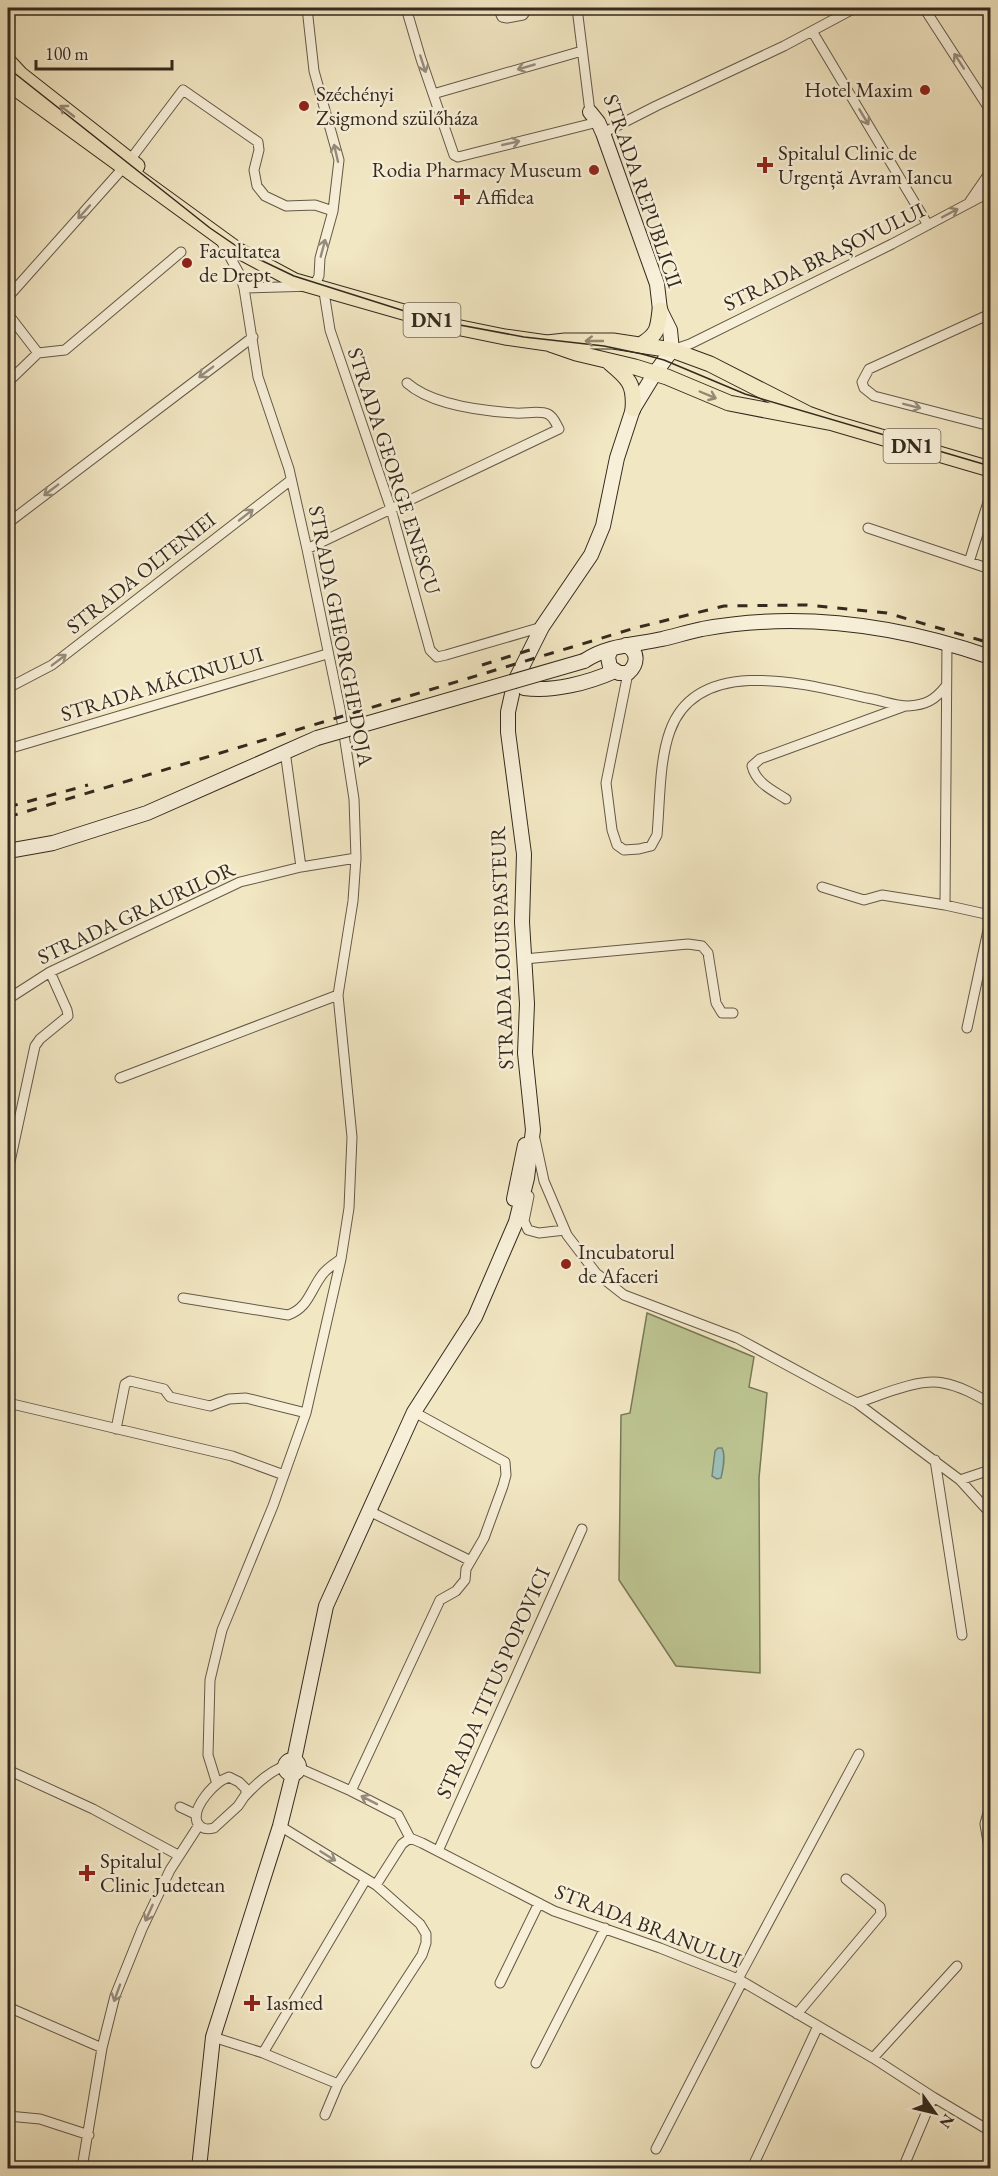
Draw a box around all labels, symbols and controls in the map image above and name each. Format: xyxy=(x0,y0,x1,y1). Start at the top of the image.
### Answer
scale bar xyxy=(36,33,172,71)
text: 100 m xyxy=(45,42,89,65)
one-way arrow xyxy=(952,52,965,69)
one-way arrow xyxy=(418,54,429,72)
one-way arrow xyxy=(517,62,536,73)
place label: Hotel Maxim xyxy=(804,76,913,103)
place label: Széchényi Zsigmond szülőháza xyxy=(316,80,479,131)
marker: Hotel Maxim xyxy=(918,83,932,97)
street label: STRADA REPUBLICII xyxy=(598,90,689,291)
marker: Széchényi Zsigmond szülőháza xyxy=(297,99,311,113)
one-way arrow xyxy=(60,105,76,118)
one-way arrow xyxy=(858,108,870,125)
one-way arrow xyxy=(501,137,520,149)
place label: Spitalul Clinic de Urgență Avram Iancu xyxy=(778,139,953,190)
one-way arrow xyxy=(330,144,341,163)
place label: Rodia Pharmacy Museum xyxy=(372,156,582,183)
marker: Spitalul Clinic de Urgență Avram Iancu xyxy=(756,156,774,174)
marker: Rodia Pharmacy Museum xyxy=(587,163,601,177)
place label: Affidea xyxy=(475,183,535,210)
marker: Affidea xyxy=(453,188,471,206)
street label: STRADA BRAȘOVULUI xyxy=(719,196,929,317)
one-way arrow xyxy=(77,204,91,219)
one-way arrow xyxy=(941,207,958,219)
place label: Facultatea de Drept xyxy=(199,237,281,288)
one-way arrow xyxy=(318,239,329,258)
marker: Facultatea de Drept xyxy=(180,256,194,270)
road number: DN1 xyxy=(404,303,460,337)
one-way arrow xyxy=(585,335,605,347)
street label: STRADA GEORGE ENESCU xyxy=(342,344,447,598)
one-way arrow xyxy=(198,366,214,379)
one-way arrow xyxy=(699,390,717,402)
one-way arrow xyxy=(902,400,921,412)
road number: DN1 xyxy=(884,429,940,463)
one-way arrow xyxy=(43,484,59,496)
street label: STRADA GHEORGHE DOJA xyxy=(303,503,380,769)
street label: STRADA OLTENIEI xyxy=(60,506,221,639)
one-way arrow xyxy=(238,508,254,521)
street label: STRADA MĂCINULUI xyxy=(57,640,266,727)
one-way arrow xyxy=(50,653,66,666)
street label: STRADA LOUIS PASTEUR xyxy=(484,825,519,1070)
street label: STRADA GRAURILOR xyxy=(33,855,240,970)
place label: Incubatorul de Afaceri xyxy=(578,1238,675,1289)
marker: Incubatorul de Afaceri xyxy=(559,1257,573,1271)
street label: STRADA TITUS POPOVICI xyxy=(429,1563,556,1803)
one-way arrow xyxy=(361,1794,379,1805)
place label: Spitalul Clinic Judetean xyxy=(100,1847,225,1898)
one-way arrow xyxy=(319,1850,336,1862)
marker: Spitalul Clinic Judetean xyxy=(78,1864,96,1882)
street label: STRADA BRANULUI xyxy=(551,1877,745,1974)
one-way arrow xyxy=(143,1903,155,1921)
one-way arrow xyxy=(110,1984,121,2002)
place label: Iasmed xyxy=(266,1989,324,2016)
marker: Iasmed xyxy=(243,1994,261,2012)
north arrow xyxy=(905,2083,965,2143)
text: N xyxy=(935,2110,959,2132)

